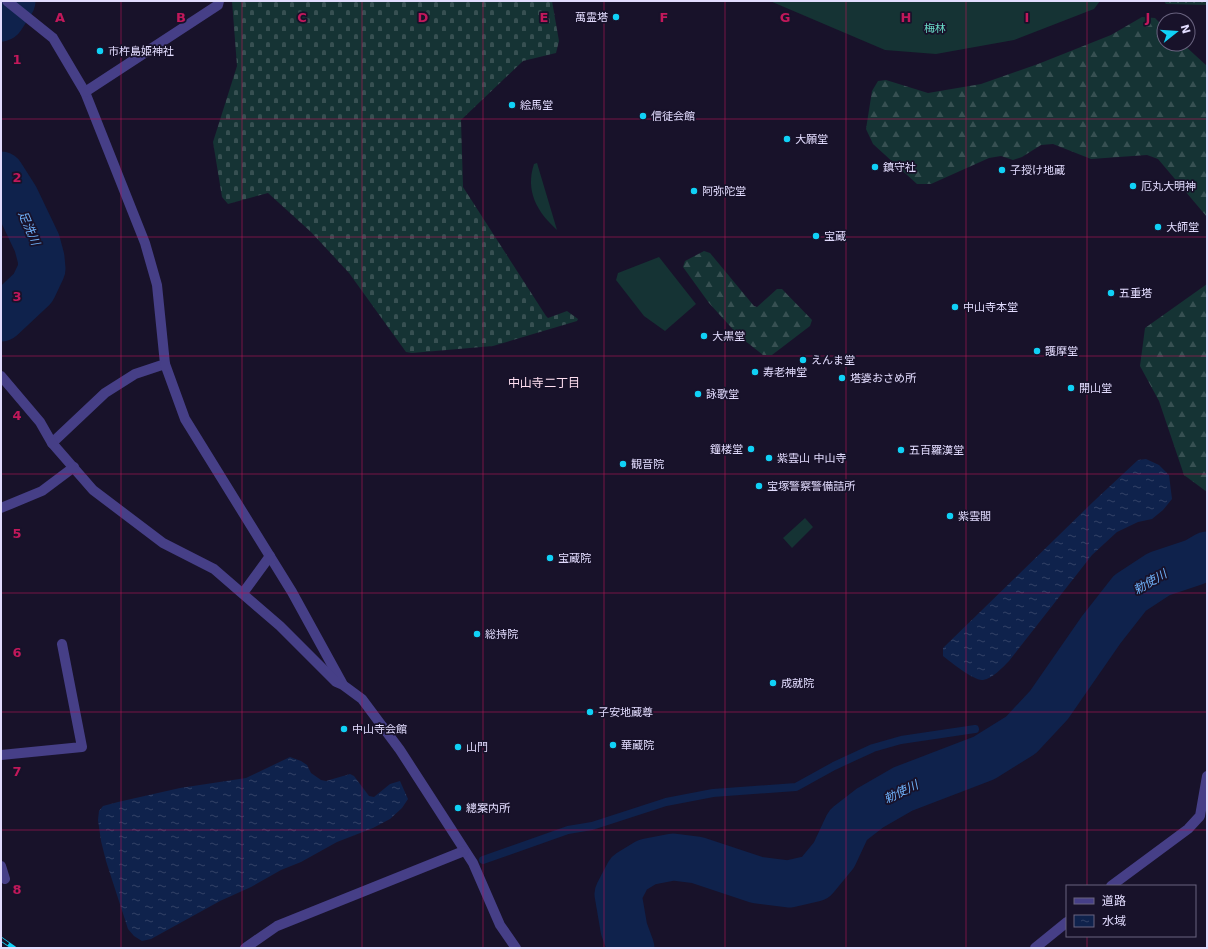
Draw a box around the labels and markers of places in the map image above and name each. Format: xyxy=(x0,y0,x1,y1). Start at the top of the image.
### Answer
place label: 萬霊塔 xyxy=(575,11,608,24)
marker: 萬霊塔 xyxy=(611,12,621,22)
place label: 市杵島姫神社 xyxy=(108,45,174,58)
marker: 市杵島姫神社 xyxy=(95,46,105,56)
place label: 絵馬堂 xyxy=(520,99,553,112)
marker: 絵馬堂 xyxy=(507,100,517,110)
place label: 信徒会館 xyxy=(651,110,695,123)
marker: 信徒会館 xyxy=(638,111,648,121)
place label: 大願堂 xyxy=(795,133,828,146)
marker: 大願堂 xyxy=(782,134,792,144)
place label: 鎮守社 xyxy=(883,161,916,174)
marker: 鎮守社 xyxy=(870,162,880,172)
place label: 子授け地蔵 xyxy=(1010,164,1065,177)
marker: 子授け地蔵 xyxy=(997,165,1007,175)
place label: 厄丸大明神 xyxy=(1141,180,1196,193)
marker: 厄丸大明神 xyxy=(1128,181,1138,191)
place label: 阿弥陀堂 xyxy=(702,185,746,198)
marker: 阿弥陀堂 xyxy=(689,186,699,196)
place label: 大師堂 xyxy=(1166,221,1199,234)
marker: 大師堂 xyxy=(1153,222,1163,232)
place label: 宝蔵 xyxy=(824,230,846,243)
marker: 宝蔵 xyxy=(811,231,821,241)
place label: 五重塔 xyxy=(1119,287,1152,300)
marker: 五重塔 xyxy=(1106,288,1116,298)
place label: 中山寺本堂 xyxy=(963,301,1018,314)
marker: 中山寺本堂 xyxy=(950,302,960,312)
place label: 大黒堂 xyxy=(712,330,745,343)
marker: 大黒堂 xyxy=(699,331,709,341)
place label: 護摩堂 xyxy=(1045,345,1078,358)
marker: 護摩堂 xyxy=(1032,346,1042,356)
place label: えんま堂 xyxy=(811,354,855,367)
marker: えんま堂 xyxy=(798,355,808,365)
place label: 寿老神堂 xyxy=(763,366,807,379)
marker: 寿老神堂 xyxy=(750,367,760,377)
place label: 塔婆おさめ所 xyxy=(850,372,917,385)
marker: 塔婆おさめ所 xyxy=(837,373,847,383)
place label: 開山堂 xyxy=(1079,382,1112,395)
marker: 開山堂 xyxy=(1066,383,1076,393)
place label: 詠歌堂 xyxy=(706,388,739,401)
marker: 詠歌堂 xyxy=(693,389,703,399)
place label: 鐘楼堂 xyxy=(710,443,743,456)
marker: 鐘楼堂 xyxy=(746,444,756,454)
place label: 五百羅漢堂 xyxy=(909,444,964,457)
marker: 五百羅漢堂 xyxy=(896,445,906,455)
place label: 紫雲山 中山寺 xyxy=(777,452,847,465)
marker: 紫雲山 中山寺 xyxy=(764,453,774,463)
place label: 観音院 xyxy=(631,458,664,471)
marker: 観音院 xyxy=(618,459,628,469)
place label: 宝塚警察警備詰所 xyxy=(767,480,856,493)
marker: 宝塚警察警備詰所 xyxy=(754,481,764,491)
place label: 紫雲閣 xyxy=(958,510,991,523)
marker: 紫雲閣 xyxy=(945,511,955,521)
place label: 宝蔵院 xyxy=(558,552,591,565)
marker: 宝蔵院 xyxy=(545,553,555,563)
place label: 総持院 xyxy=(485,628,518,641)
marker: 総持院 xyxy=(472,629,482,639)
place label: 成就院 xyxy=(781,677,814,690)
marker: 成就院 xyxy=(768,678,778,688)
place label: 子安地蔵尊 xyxy=(598,706,653,719)
marker: 子安地蔵尊 xyxy=(585,707,595,717)
place label: 中山寺会館 xyxy=(352,723,407,736)
marker: 中山寺会館 xyxy=(339,724,349,734)
place label: 華蔵院 xyxy=(621,739,654,752)
marker: 華蔵院 xyxy=(608,740,618,750)
place label: 山門 xyxy=(466,741,488,754)
marker: 山門 xyxy=(453,742,463,752)
place label: 總案内所 xyxy=(466,802,511,815)
marker: 總案内所 xyxy=(453,803,463,813)

